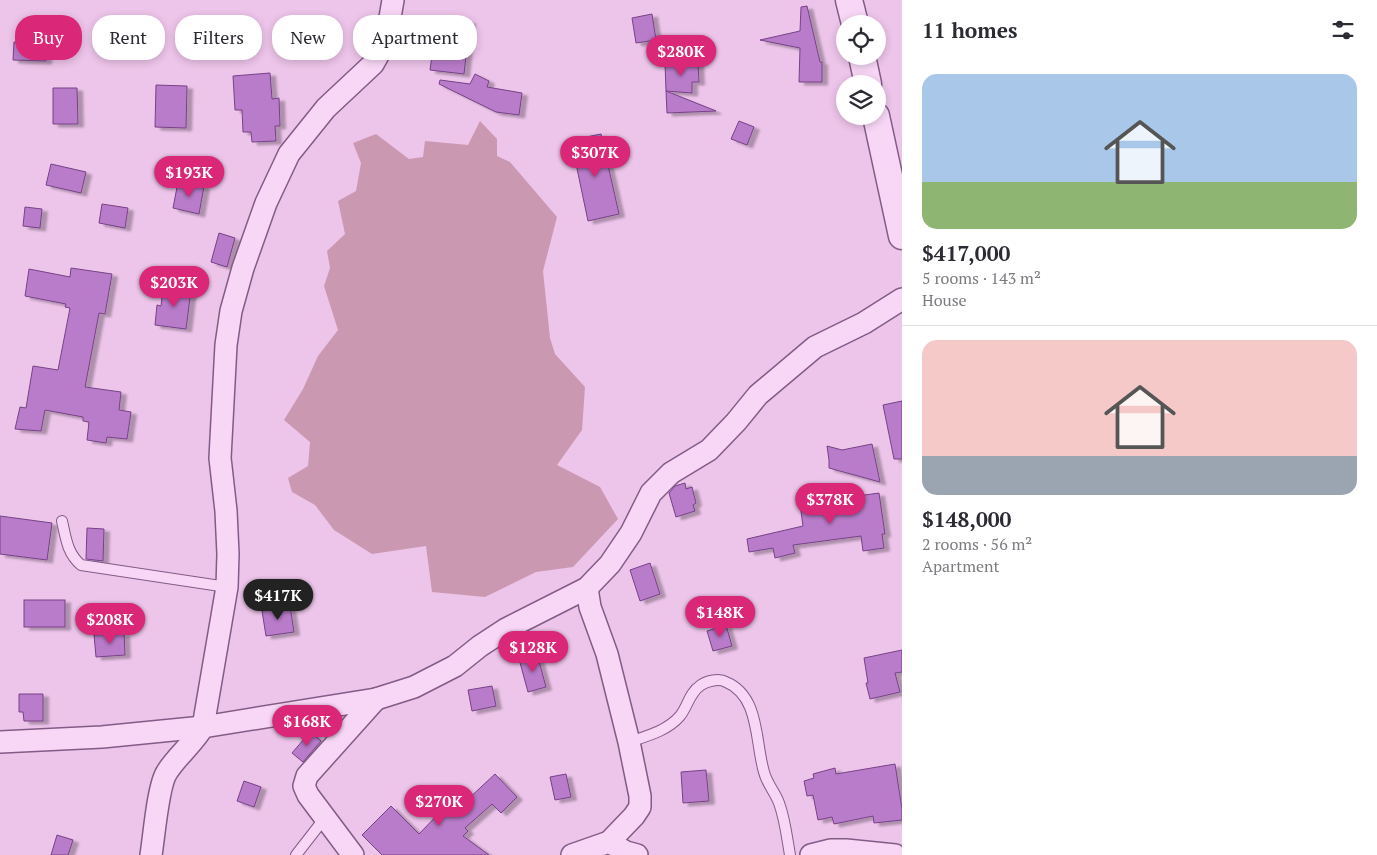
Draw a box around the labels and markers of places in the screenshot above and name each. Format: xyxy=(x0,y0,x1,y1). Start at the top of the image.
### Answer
pin: $280K xyxy=(646,34,716,77)
pin: $307K xyxy=(560,136,630,178)
pin: $193K xyxy=(154,156,224,198)
pin: $203K xyxy=(139,266,209,308)
pin: $378K xyxy=(795,482,865,525)
pin: $417K xyxy=(243,578,313,621)
pin: $148K xyxy=(685,596,755,638)
pin: $208K xyxy=(75,602,145,645)
pin: $128K xyxy=(498,630,568,673)
pin: $168K xyxy=(272,704,342,747)
pin: $270K xyxy=(404,784,474,827)

